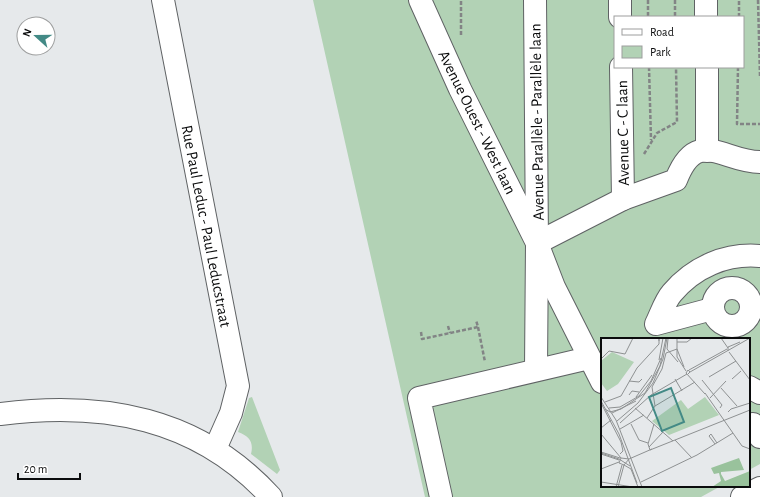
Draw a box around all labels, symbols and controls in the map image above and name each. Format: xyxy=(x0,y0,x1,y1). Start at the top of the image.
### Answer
north arrow xyxy=(16,16,56,56)
legend xyxy=(614,16,744,68)
street label: Avenue Parallèle - Parallèle laan xyxy=(527,23,547,221)
text: Road xyxy=(650,26,674,38)
text: N xyxy=(21,27,34,38)
text: Park xyxy=(650,46,671,58)
street label: Avenue Ouest - West laan xyxy=(435,48,519,197)
street label: Avenue C - C laan xyxy=(614,80,632,186)
street label: Rue Paul Leduc - Paul Leducstraat xyxy=(179,124,233,329)
inset map xyxy=(601,338,750,487)
scale bar xyxy=(18,455,80,481)
text: 20 m xyxy=(24,463,47,475)

